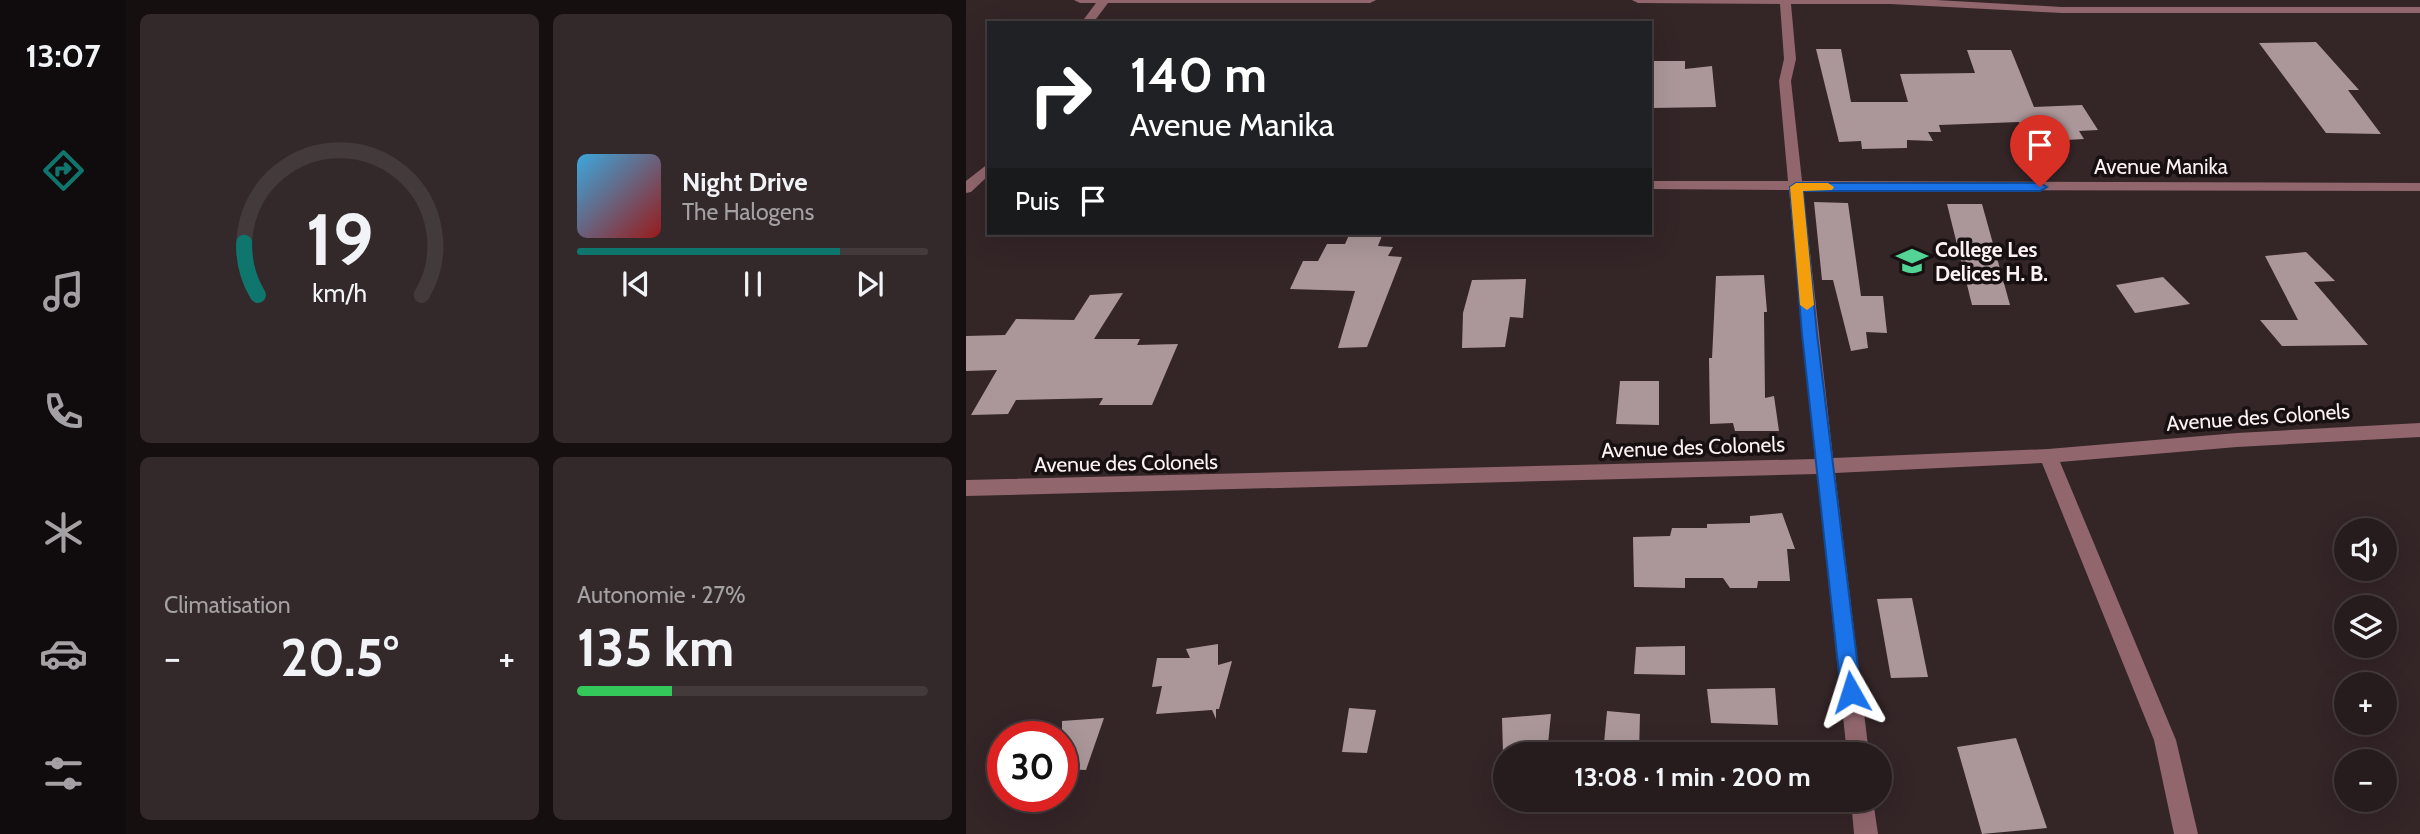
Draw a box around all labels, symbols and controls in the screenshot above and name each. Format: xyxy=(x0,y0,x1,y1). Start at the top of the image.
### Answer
text: 13:07 xyxy=(25,36,101,75)
text: 140 m xyxy=(1130,45,1267,104)
icon: right xyxy=(1015,49,1106,140)
text: Avenue Manika xyxy=(1130,105,1334,144)
pin xyxy=(2010,115,2070,187)
icon: arrive xyxy=(2021,126,2059,164)
icon: directions xyxy=(39,146,88,195)
street label: Avenue Manika xyxy=(2094,154,2228,179)
text: Night Drive xyxy=(682,166,808,198)
icon: arrive xyxy=(1074,182,1112,220)
text: Puis xyxy=(1015,185,1060,217)
text: 19 xyxy=(306,195,373,283)
text: The Halogens xyxy=(682,198,814,226)
place label: College Les Delices H. B. xyxy=(1935,237,2048,286)
school or university icon: College Les Delices H. B. xyxy=(1895,244,1929,278)
icon: previous xyxy=(617,265,655,303)
icon: pause xyxy=(734,265,772,303)
icon: next xyxy=(851,265,889,303)
icon: music xyxy=(39,267,88,316)
text: km/h xyxy=(312,278,367,308)
icon: phone xyxy=(39,387,88,436)
street label: Avenue des Colonels xyxy=(2165,398,2351,436)
street label: Avenue des Colonels xyxy=(1601,431,1786,463)
street label: Avenue des Colonels xyxy=(1034,449,1218,477)
icon: climate xyxy=(39,508,88,557)
map controls xyxy=(2334,518,2397,812)
button: sound xyxy=(2334,518,2397,581)
text: Autonomie · 27% xyxy=(577,581,746,609)
text: Climatisation xyxy=(164,591,291,619)
button: layers xyxy=(2334,595,2397,658)
text: 135 km xyxy=(577,616,734,679)
text: 20.5° xyxy=(280,626,399,689)
icon: car xyxy=(39,629,88,678)
text: − xyxy=(164,634,181,681)
text: + xyxy=(498,634,515,681)
position arrow xyxy=(1814,655,1888,729)
button: + xyxy=(2334,672,2397,735)
speed limit sign: 30 xyxy=(987,721,1078,812)
icon: filters xyxy=(39,749,88,798)
button: − xyxy=(2334,749,2397,812)
text: 13:08 · 1 min · 200 m xyxy=(1574,761,1811,793)

